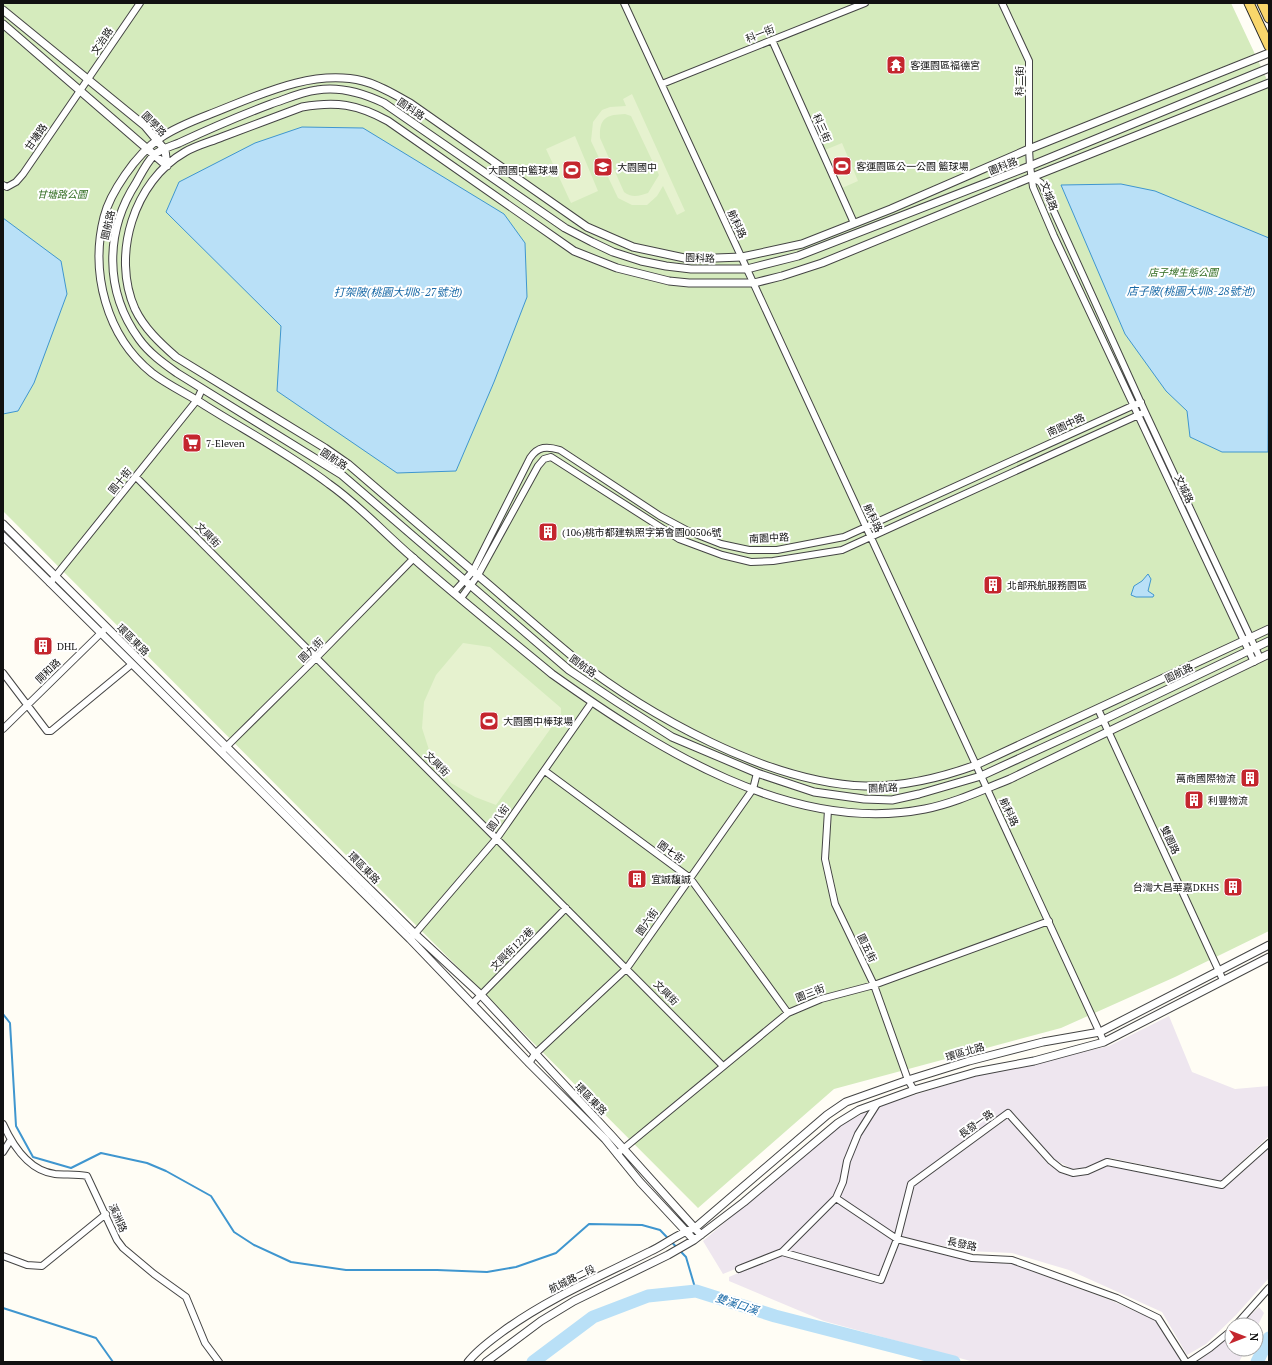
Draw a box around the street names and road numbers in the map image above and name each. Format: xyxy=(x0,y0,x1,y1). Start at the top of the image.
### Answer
street label: 科一街 xyxy=(744,22,776,46)
street label: 文治路 xyxy=(88,25,116,57)
street label: 科二街 xyxy=(1013,66,1026,96)
street label: 園科路 xyxy=(395,95,427,123)
street label: 園學路 xyxy=(139,109,169,139)
street label: 科三街 xyxy=(810,112,834,144)
street label: 甘塘路 xyxy=(22,121,50,153)
street label: 園科路 xyxy=(987,155,1019,177)
street label: 文城路 xyxy=(1038,180,1060,212)
street label: 航科路 xyxy=(725,208,749,240)
street label: 園航路 xyxy=(98,209,118,241)
street label: 園科路 xyxy=(685,251,715,265)
street label: 南園中路 xyxy=(1045,411,1087,439)
street label: 園航路 xyxy=(318,445,350,473)
street label: 園十街 xyxy=(106,465,134,497)
street label: 文城路 xyxy=(1172,473,1196,505)
street label: 航科路 xyxy=(861,502,885,534)
street label: 文興街 xyxy=(193,520,223,550)
street label: 南園中路 xyxy=(749,530,789,546)
street label: 環區東路 xyxy=(114,621,152,659)
street label: 園九街 xyxy=(296,635,326,665)
street label: 園航路 xyxy=(567,652,599,680)
street label: 開和路 xyxy=(33,656,63,686)
street label: 園航路 xyxy=(1163,661,1195,685)
street label: 文興街 xyxy=(422,749,452,779)
street label: 園航路 xyxy=(868,781,898,795)
street label: 航科路 xyxy=(997,796,1021,828)
street label: 園八街 xyxy=(484,802,512,834)
street label: 雙園路 xyxy=(1158,824,1182,856)
street label: 園七街 xyxy=(655,838,687,866)
street label: 環區東路 xyxy=(345,849,383,887)
street label: 園六街 xyxy=(633,906,661,938)
street label: 文興街122巷 xyxy=(488,925,536,973)
street label: 園五街 xyxy=(855,932,879,964)
street label: 文興街 xyxy=(651,978,681,1008)
street label: 園三街 xyxy=(794,982,826,1004)
street label: 環區北路 xyxy=(944,1040,986,1064)
street label: 環區東路 xyxy=(572,1080,610,1118)
street label: 長發一路 xyxy=(956,1107,996,1141)
street label: 溪洲路 xyxy=(106,1202,130,1234)
street label: 長發路 xyxy=(946,1235,978,1253)
street label: 航城路二段 xyxy=(547,1262,597,1296)

